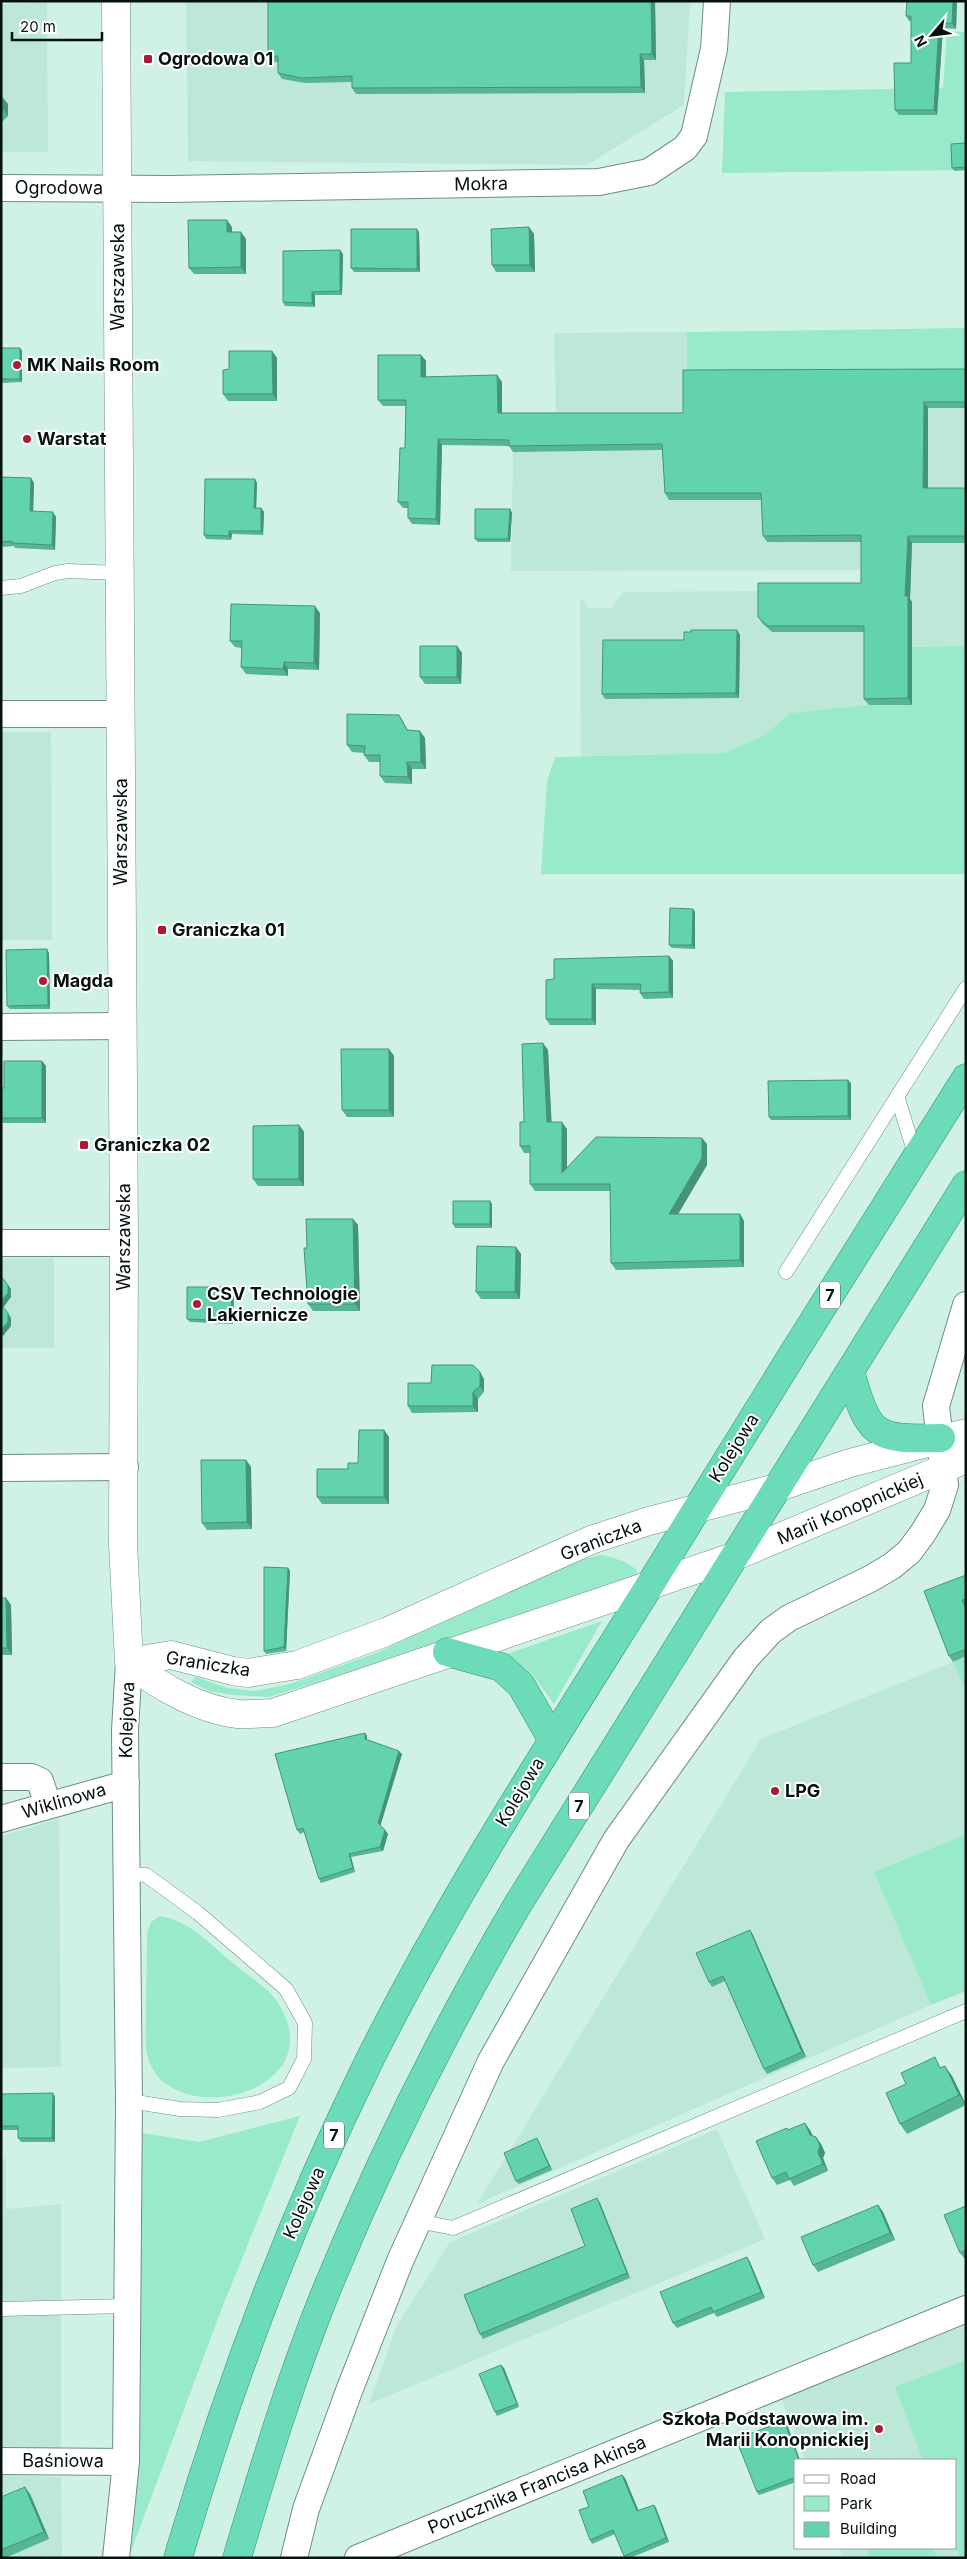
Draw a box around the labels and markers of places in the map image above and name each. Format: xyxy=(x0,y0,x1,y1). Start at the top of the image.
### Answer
place label: Ogrodowa 01 xyxy=(158,48,273,69)
marker: Ogrodowa 01 xyxy=(142,53,154,65)
place label: MK Nails Room xyxy=(27,354,159,375)
marker: MK Nails Room xyxy=(11,359,23,371)
place label: Warstat xyxy=(37,428,107,449)
marker: Warstat xyxy=(21,433,33,445)
place label: Graniczka 01 xyxy=(172,919,285,940)
marker: Graniczka 01 xyxy=(156,924,168,936)
place label: Magda xyxy=(53,970,113,991)
marker: Magda xyxy=(37,975,49,987)
place label: Graniczka 02 xyxy=(94,1134,210,1155)
marker: Graniczka 02 xyxy=(78,1139,90,1151)
place label: CSV Technologie Lakiernicze xyxy=(207,1283,358,1325)
marker: CSV Technologie Lakiernicze xyxy=(191,1298,203,1310)
place label: LPG xyxy=(785,1780,820,1801)
marker: LPG xyxy=(769,1785,781,1797)
place label: Szkoła Podstawowa im. Marii Konopnickiej xyxy=(662,2408,869,2450)
marker: Szkoła Podstawowa im. Marii Konopnickiej xyxy=(873,2423,885,2435)

